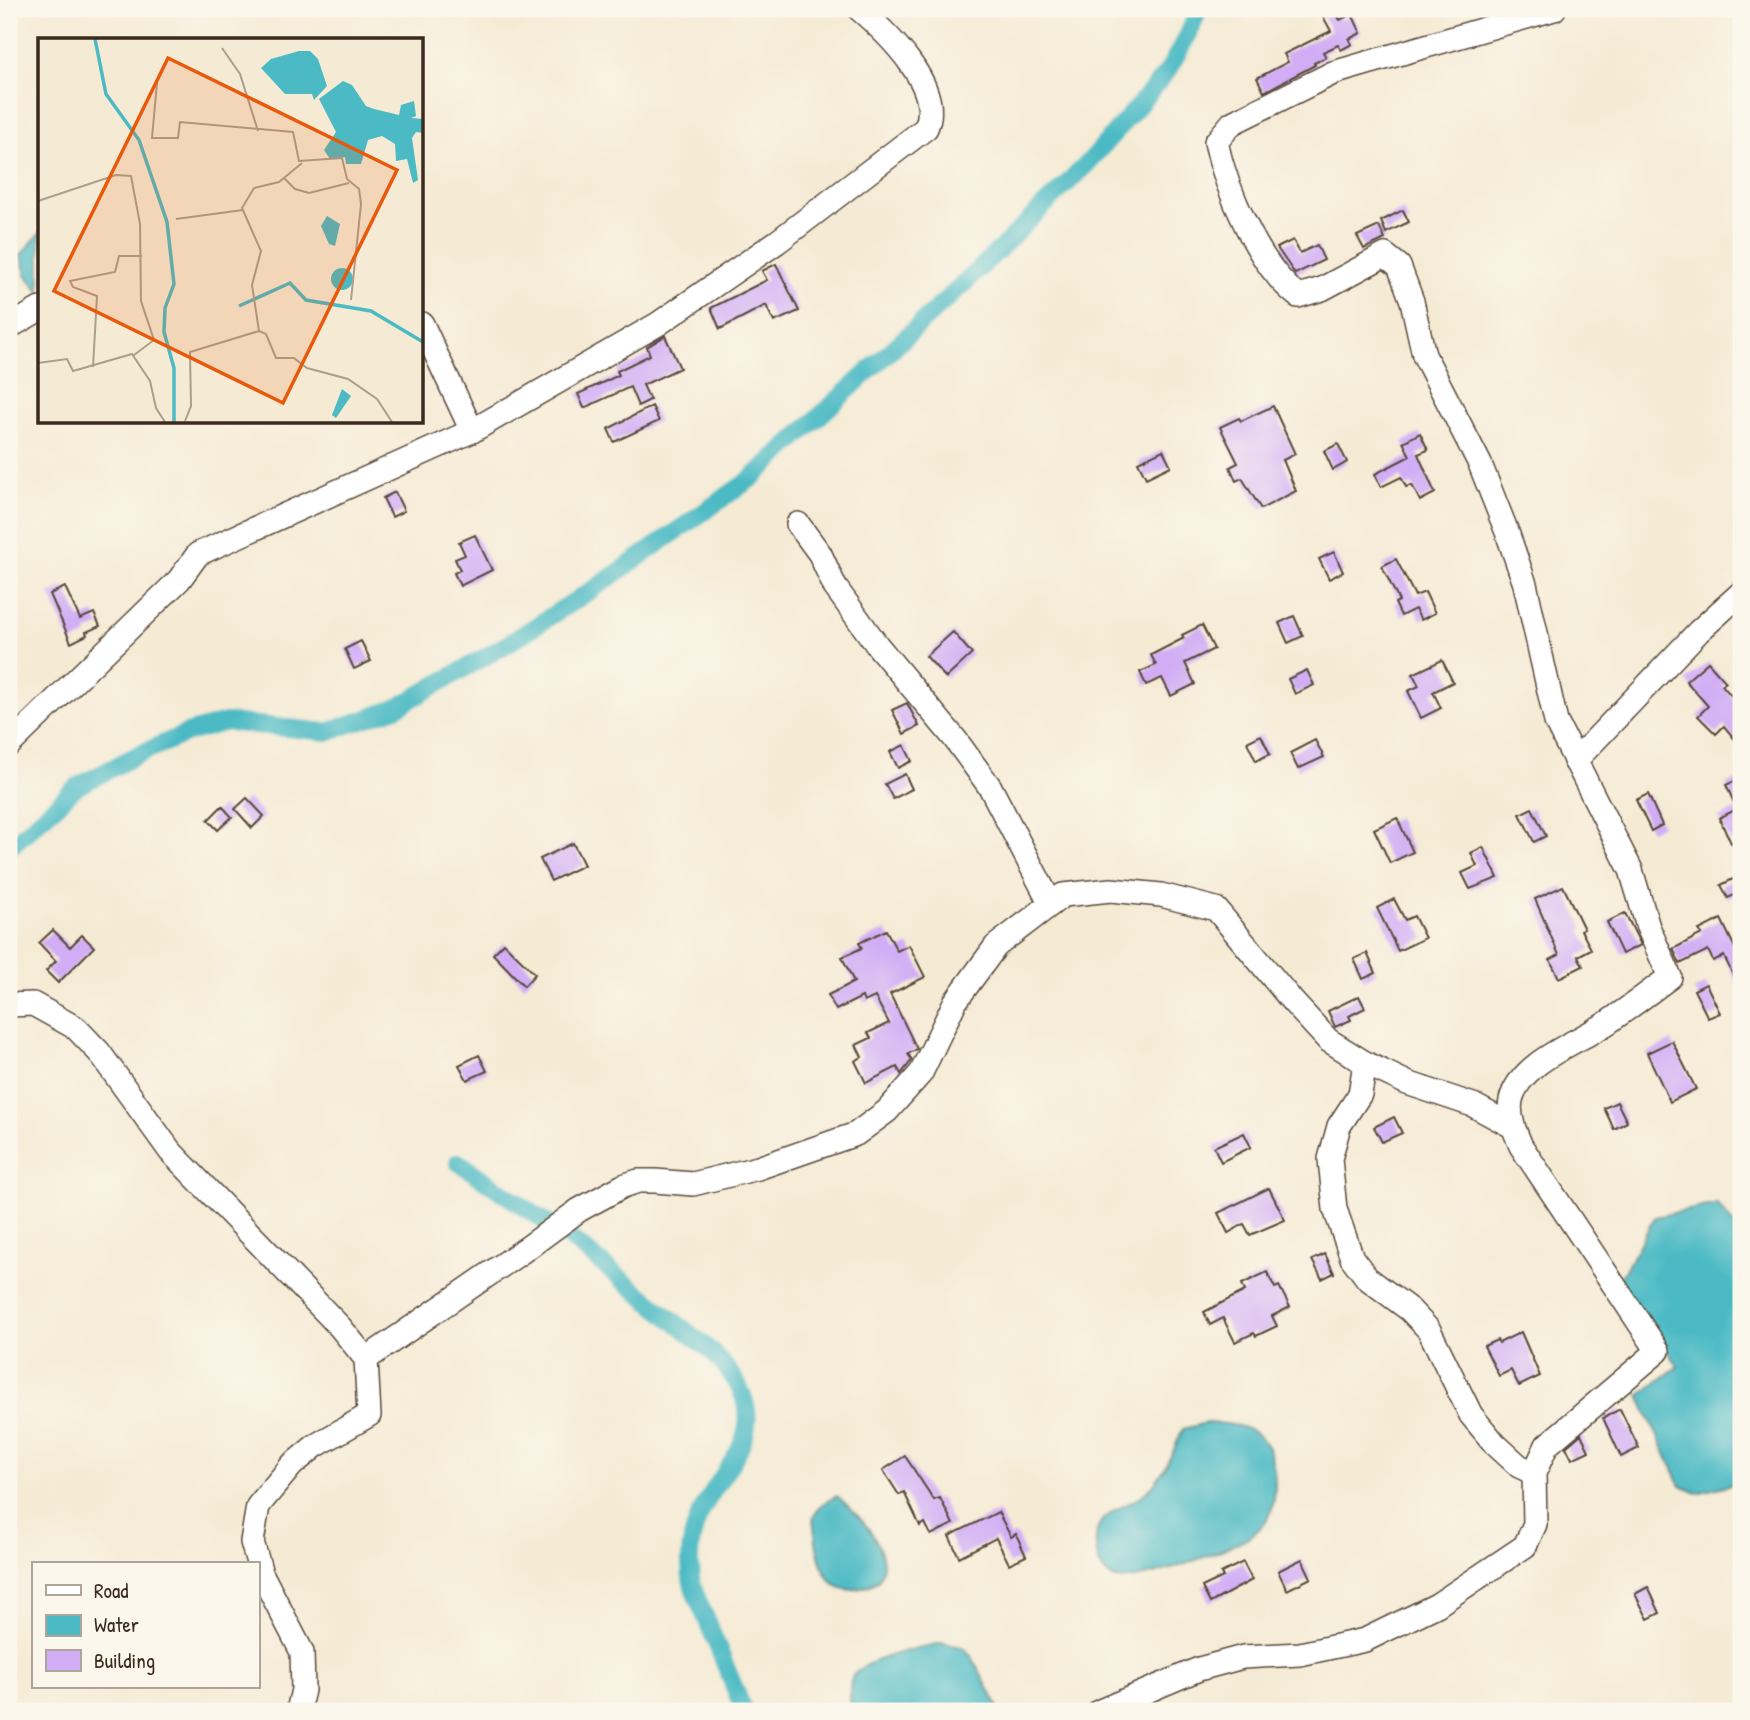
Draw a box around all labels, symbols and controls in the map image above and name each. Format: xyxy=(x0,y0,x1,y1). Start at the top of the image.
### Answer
inset map xyxy=(38,38,424,424)
legend xyxy=(32,1562,259,1688)
text: Road xyxy=(94,1576,128,1605)
text: Water xyxy=(94,1610,139,1639)
text: Building xyxy=(94,1646,155,1675)

